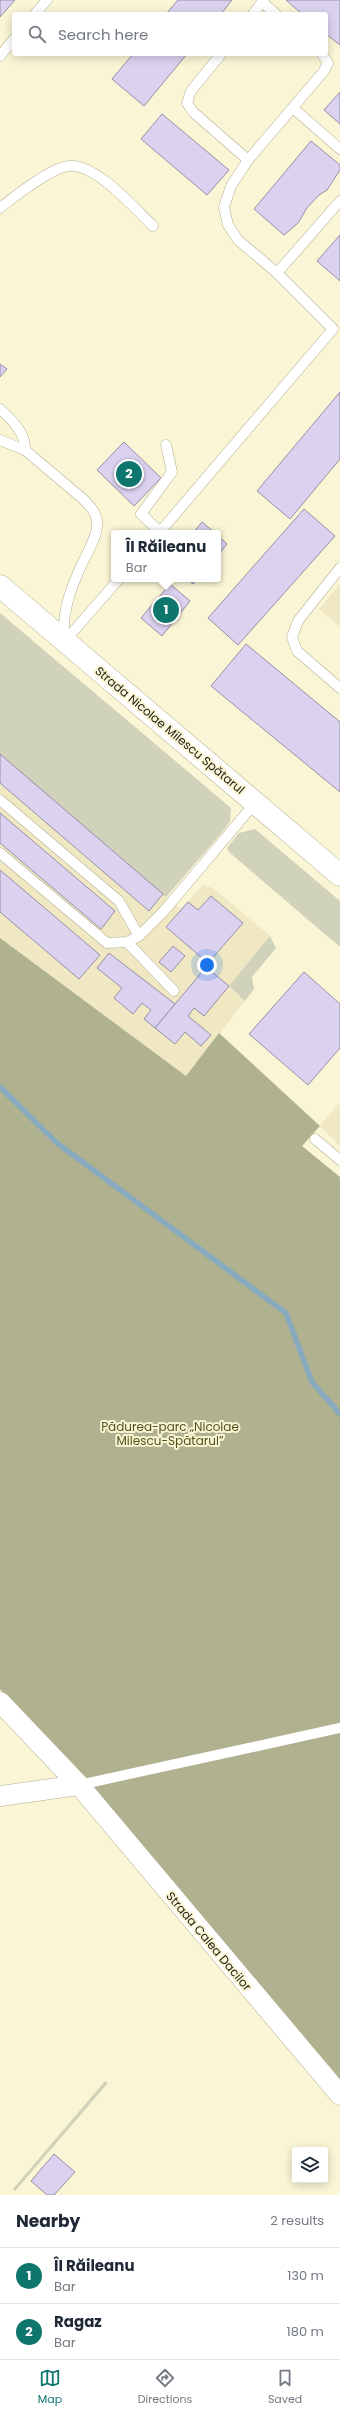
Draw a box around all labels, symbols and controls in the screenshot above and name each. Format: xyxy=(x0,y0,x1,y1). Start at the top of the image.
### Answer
search box xyxy=(12,12,328,56)
icon: search xyxy=(26,23,48,45)
text: Search here xyxy=(58,24,148,45)
pin: 2 xyxy=(116,459,142,489)
popup xyxy=(111,530,221,582)
text: ÎI Răileanu xyxy=(126,536,206,557)
text: Bar xyxy=(126,558,147,577)
pin: 1 xyxy=(153,595,179,625)
street label: Strada Nicolae Milescu Spătarul xyxy=(92,662,248,798)
your location xyxy=(197,955,217,975)
park label: Pădurea-parc „Nicolae Milescu-Spătarul” xyxy=(101,1418,239,1449)
street label: Strada Calea Dacilor xyxy=(162,1888,256,1995)
map controls xyxy=(292,2147,328,2183)
button: layers xyxy=(292,2147,328,2183)
text: Nearby xyxy=(16,2209,80,2233)
text: 2 results xyxy=(270,2211,324,2230)
text: ÎI Răileanu xyxy=(54,2255,135,2276)
text: 1 xyxy=(27,2266,31,2285)
text: 130 m xyxy=(287,2266,324,2285)
text: Bar xyxy=(54,2277,76,2296)
text: Ragaz xyxy=(54,2311,102,2332)
text: 2 xyxy=(25,2322,33,2341)
text: 180 m xyxy=(287,2322,324,2341)
text: Bar xyxy=(54,2333,76,2352)
tab: Map xyxy=(38,2367,62,2408)
tab: Directions xyxy=(138,2367,192,2408)
tab: Saved xyxy=(268,2367,302,2408)

